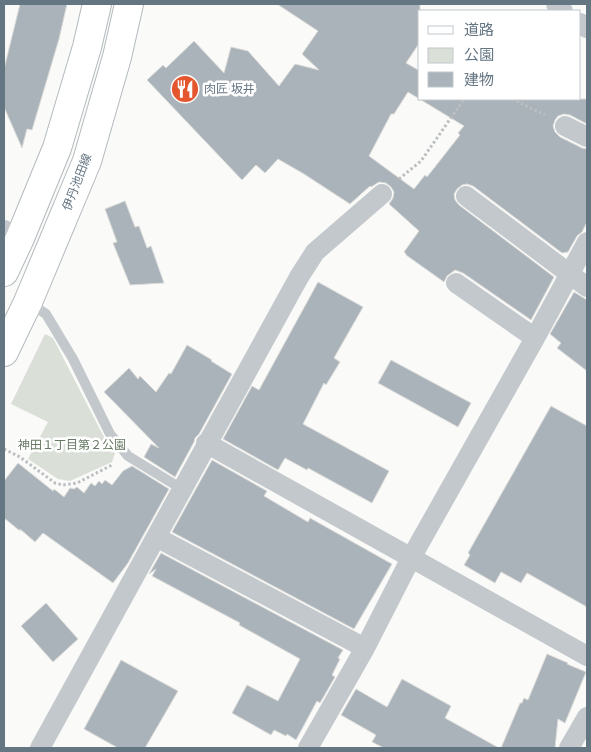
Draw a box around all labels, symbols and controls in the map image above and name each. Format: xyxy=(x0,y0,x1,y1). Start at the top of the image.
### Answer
legend xyxy=(418,10,581,100)
text: 道路 xyxy=(464,21,494,39)
text: 公園 xyxy=(464,46,494,64)
text: 建物 xyxy=(464,71,494,89)
restaurant icon: 肉匠 坂井 xyxy=(170,74,200,104)
place label: 肉匠 坂井 xyxy=(204,82,255,96)
street label: 伊丹池田線 xyxy=(60,151,94,213)
park label: 神田１丁目第２公園 xyxy=(18,438,126,452)

